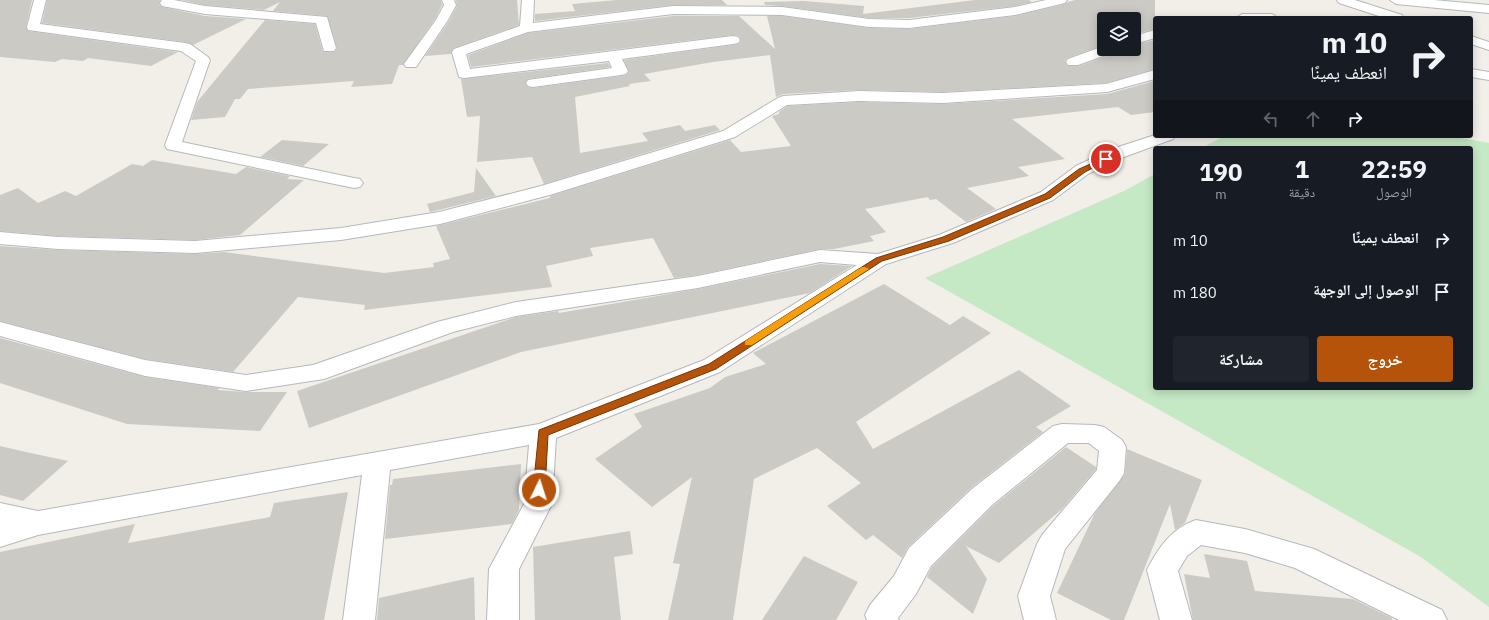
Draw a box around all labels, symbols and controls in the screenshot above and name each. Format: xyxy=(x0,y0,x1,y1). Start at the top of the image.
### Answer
map controls xyxy=(1097,12,1141,56)
button: layers xyxy=(1097,12,1141,56)
text: 10 m xyxy=(1322,24,1387,61)
icon: right xyxy=(1401,32,1453,84)
text: انعطف يمينًا xyxy=(1310,61,1387,84)
icon: left xyxy=(1260,108,1282,130)
icon: ahead xyxy=(1302,108,1324,130)
icon: right xyxy=(1344,108,1366,130)
pin xyxy=(1089,142,1123,176)
icon: arrive xyxy=(1095,148,1117,170)
text: 1 xyxy=(1295,153,1309,185)
text: 22:59 xyxy=(1361,153,1427,185)
text: 190 xyxy=(1199,156,1242,188)
text: دقيقة xyxy=(1289,184,1315,201)
text: الوصول xyxy=(1376,184,1412,201)
text: m xyxy=(1215,186,1227,203)
text: انعطف يمينًا xyxy=(1352,228,1419,247)
icon: right xyxy=(1431,229,1453,251)
text: 10 m xyxy=(1173,231,1208,250)
text: الوصول إلى الوجهة xyxy=(1313,280,1419,299)
icon: arrive xyxy=(1431,281,1453,303)
text: 180 m xyxy=(1173,283,1217,302)
button: مشاركة xyxy=(1173,336,1309,382)
button: خروج xyxy=(1317,336,1453,382)
position arrow xyxy=(518,469,560,511)

